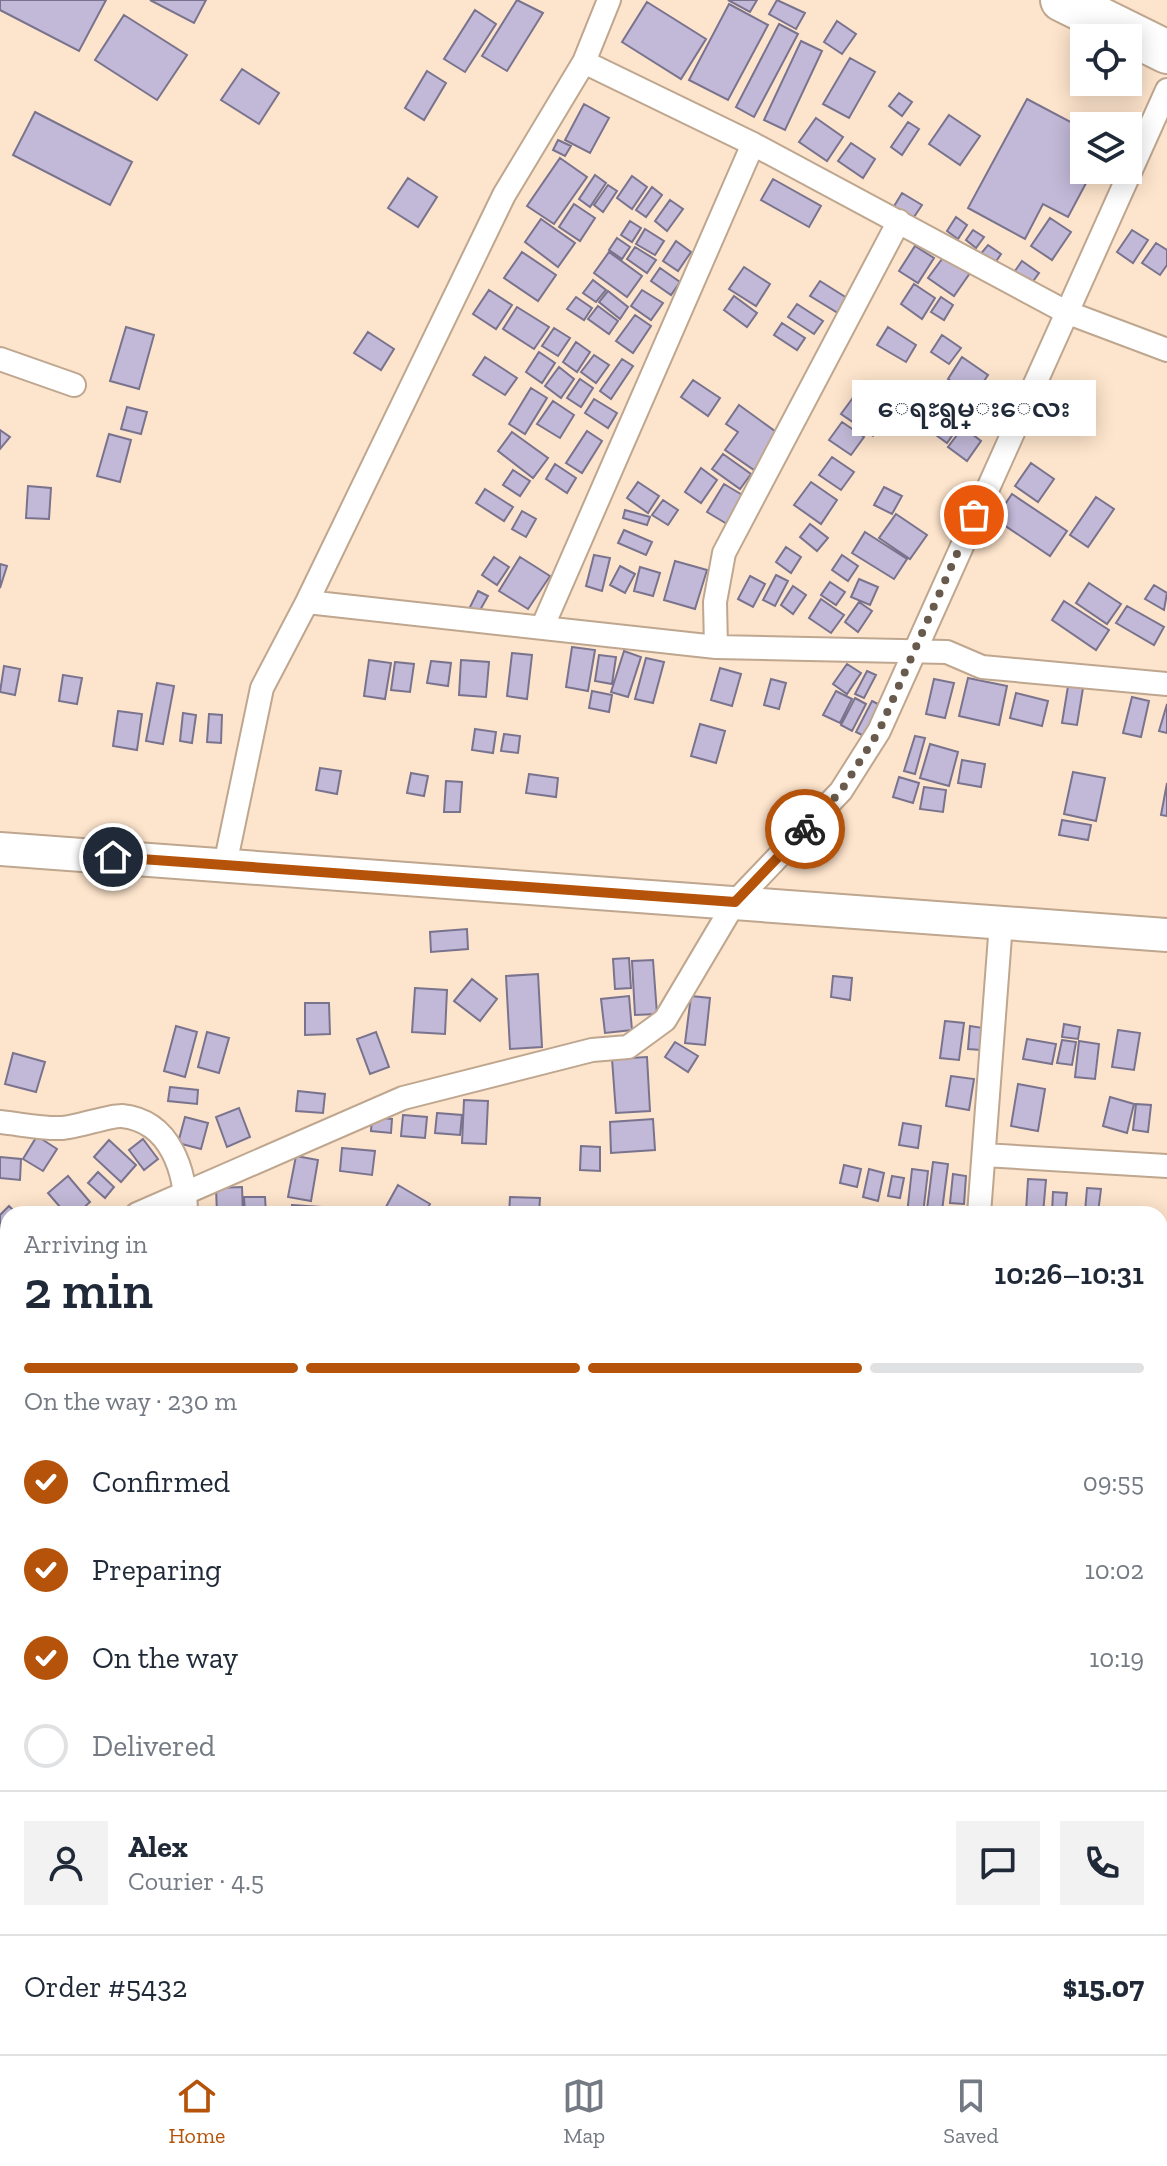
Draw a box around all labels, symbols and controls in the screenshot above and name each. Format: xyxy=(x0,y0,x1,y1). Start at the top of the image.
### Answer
map controls xyxy=(1070,24,1142,184)
button: locate xyxy=(1070,24,1142,96)
button: layers xyxy=(1070,112,1142,184)
callout: ေရႊရွမ္းေလး xyxy=(852,379,1096,435)
text: ေရႊရွမ္းေလး xyxy=(878,392,1070,424)
pin xyxy=(940,481,1008,549)
icon: bag xyxy=(952,493,996,537)
courier xyxy=(765,789,845,869)
icon: bike xyxy=(783,807,827,851)
pin xyxy=(79,823,147,891)
icon: home xyxy=(91,835,135,879)
text: Arriving in xyxy=(24,1228,147,1260)
text: 10:26–10:31 xyxy=(994,1256,1144,1292)
text: 2 min xyxy=(24,1259,153,1321)
text: On the way · 230 m xyxy=(24,1385,237,1417)
icon: check xyxy=(24,1460,68,1504)
text: Confirmed xyxy=(92,1464,230,1500)
text: 09:55 xyxy=(1083,1466,1144,1498)
icon: check xyxy=(24,1548,68,1592)
text: Preparing xyxy=(92,1552,222,1588)
text: 10:02 xyxy=(1085,1554,1144,1586)
icon: check xyxy=(24,1636,68,1680)
text: On the way xyxy=(92,1640,238,1676)
text: 10:19 xyxy=(1089,1642,1144,1674)
text: Delivered xyxy=(92,1728,215,1764)
button: person xyxy=(24,1821,108,1905)
button: chat xyxy=(956,1821,1040,1905)
button: phone xyxy=(1060,1821,1144,1905)
text: Alex xyxy=(128,1829,188,1865)
text: Courier · 4.5 xyxy=(128,1865,264,1897)
text: Order #5432 xyxy=(24,1969,187,2005)
text: $15.07 xyxy=(1063,1969,1144,2005)
tab: Home xyxy=(169,2074,225,2149)
tab: Map xyxy=(562,2074,606,2149)
tab: Saved xyxy=(943,2074,998,2149)

